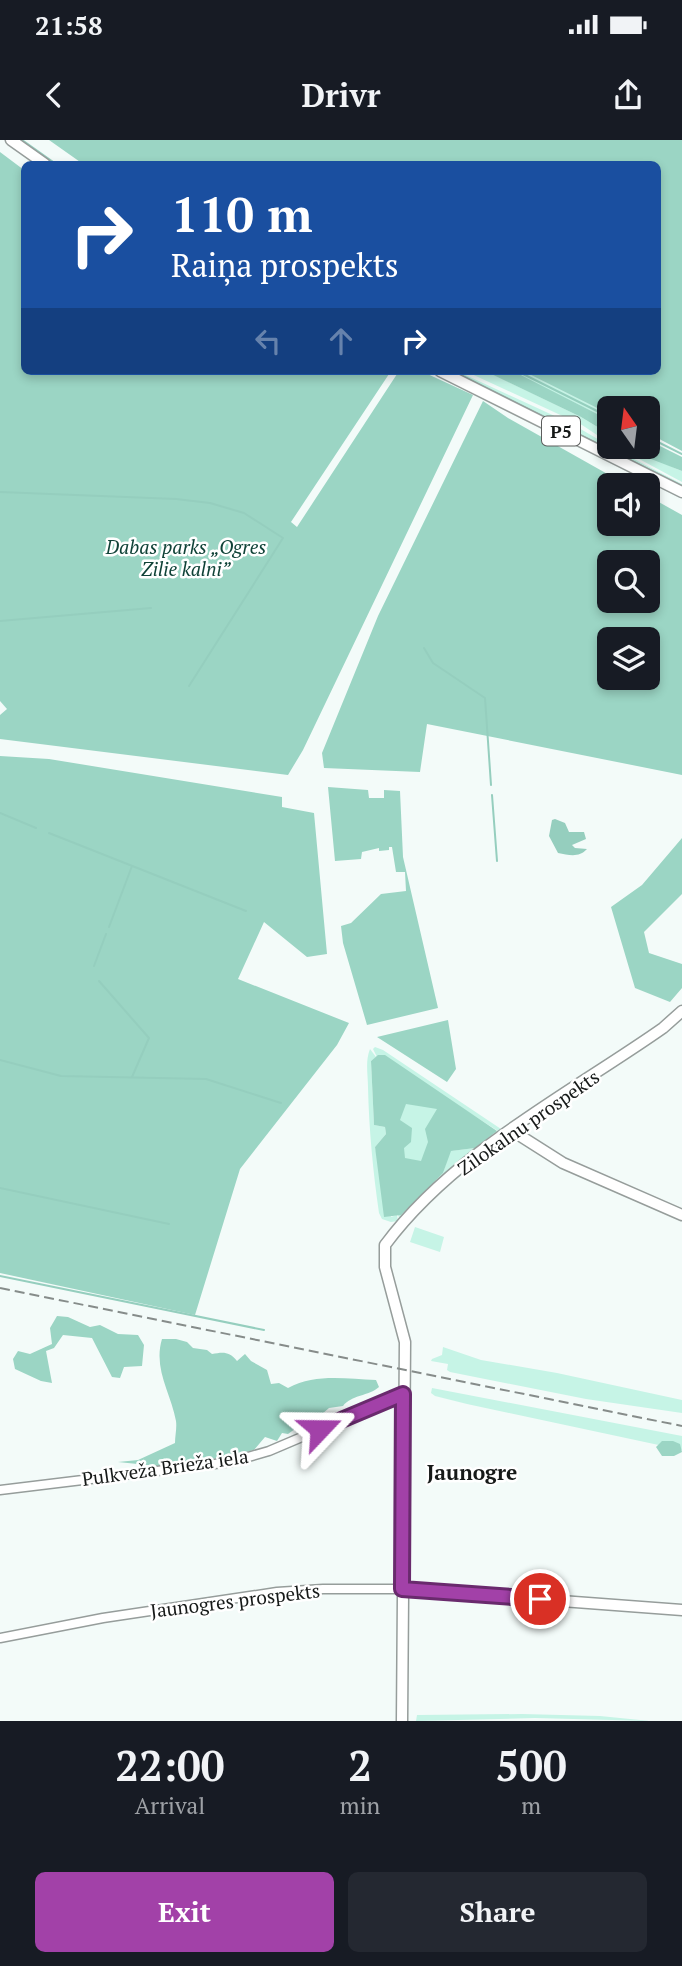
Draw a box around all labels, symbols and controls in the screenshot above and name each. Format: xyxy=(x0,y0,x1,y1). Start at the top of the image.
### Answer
text: 21:58 xyxy=(35,8,103,42)
text: Drivr xyxy=(301,74,381,116)
icon: back xyxy=(35,76,73,114)
icon: share xyxy=(609,76,647,114)
text: 110 m xyxy=(171,181,313,246)
icon: right xyxy=(56,189,147,280)
text: Raiņa prospekts xyxy=(171,244,399,286)
icon: left xyxy=(249,322,287,360)
icon: ahead xyxy=(322,322,360,360)
icon: right xyxy=(395,322,433,360)
north arrow xyxy=(597,396,660,458)
map controls xyxy=(597,396,660,690)
road number: P5 xyxy=(542,416,580,446)
button: sound xyxy=(597,473,660,536)
park label: Dabas parks „Ogres Zilie kalni” xyxy=(105,534,266,581)
button: search xyxy=(597,550,660,613)
button: layers xyxy=(597,627,660,690)
street label: Zilokalnu prospekts xyxy=(452,1064,604,1180)
position arrow xyxy=(283,1392,357,1466)
street label: Pulkveža Brieža iela xyxy=(80,1443,250,1491)
district label: Jaunogre xyxy=(427,1458,517,1486)
pin xyxy=(510,1569,570,1629)
street label: Jaunogres prospekts xyxy=(149,1577,321,1623)
icon: arrive xyxy=(521,1580,559,1618)
text: 22:00 xyxy=(115,1737,225,1793)
text: 2 xyxy=(348,1737,372,1793)
text: 500 xyxy=(496,1737,567,1793)
text: Arrival xyxy=(135,1790,205,1821)
text: min xyxy=(340,1790,380,1821)
text: m xyxy=(521,1790,541,1821)
button: Exit xyxy=(35,1872,334,1952)
button: Share xyxy=(348,1872,647,1952)

